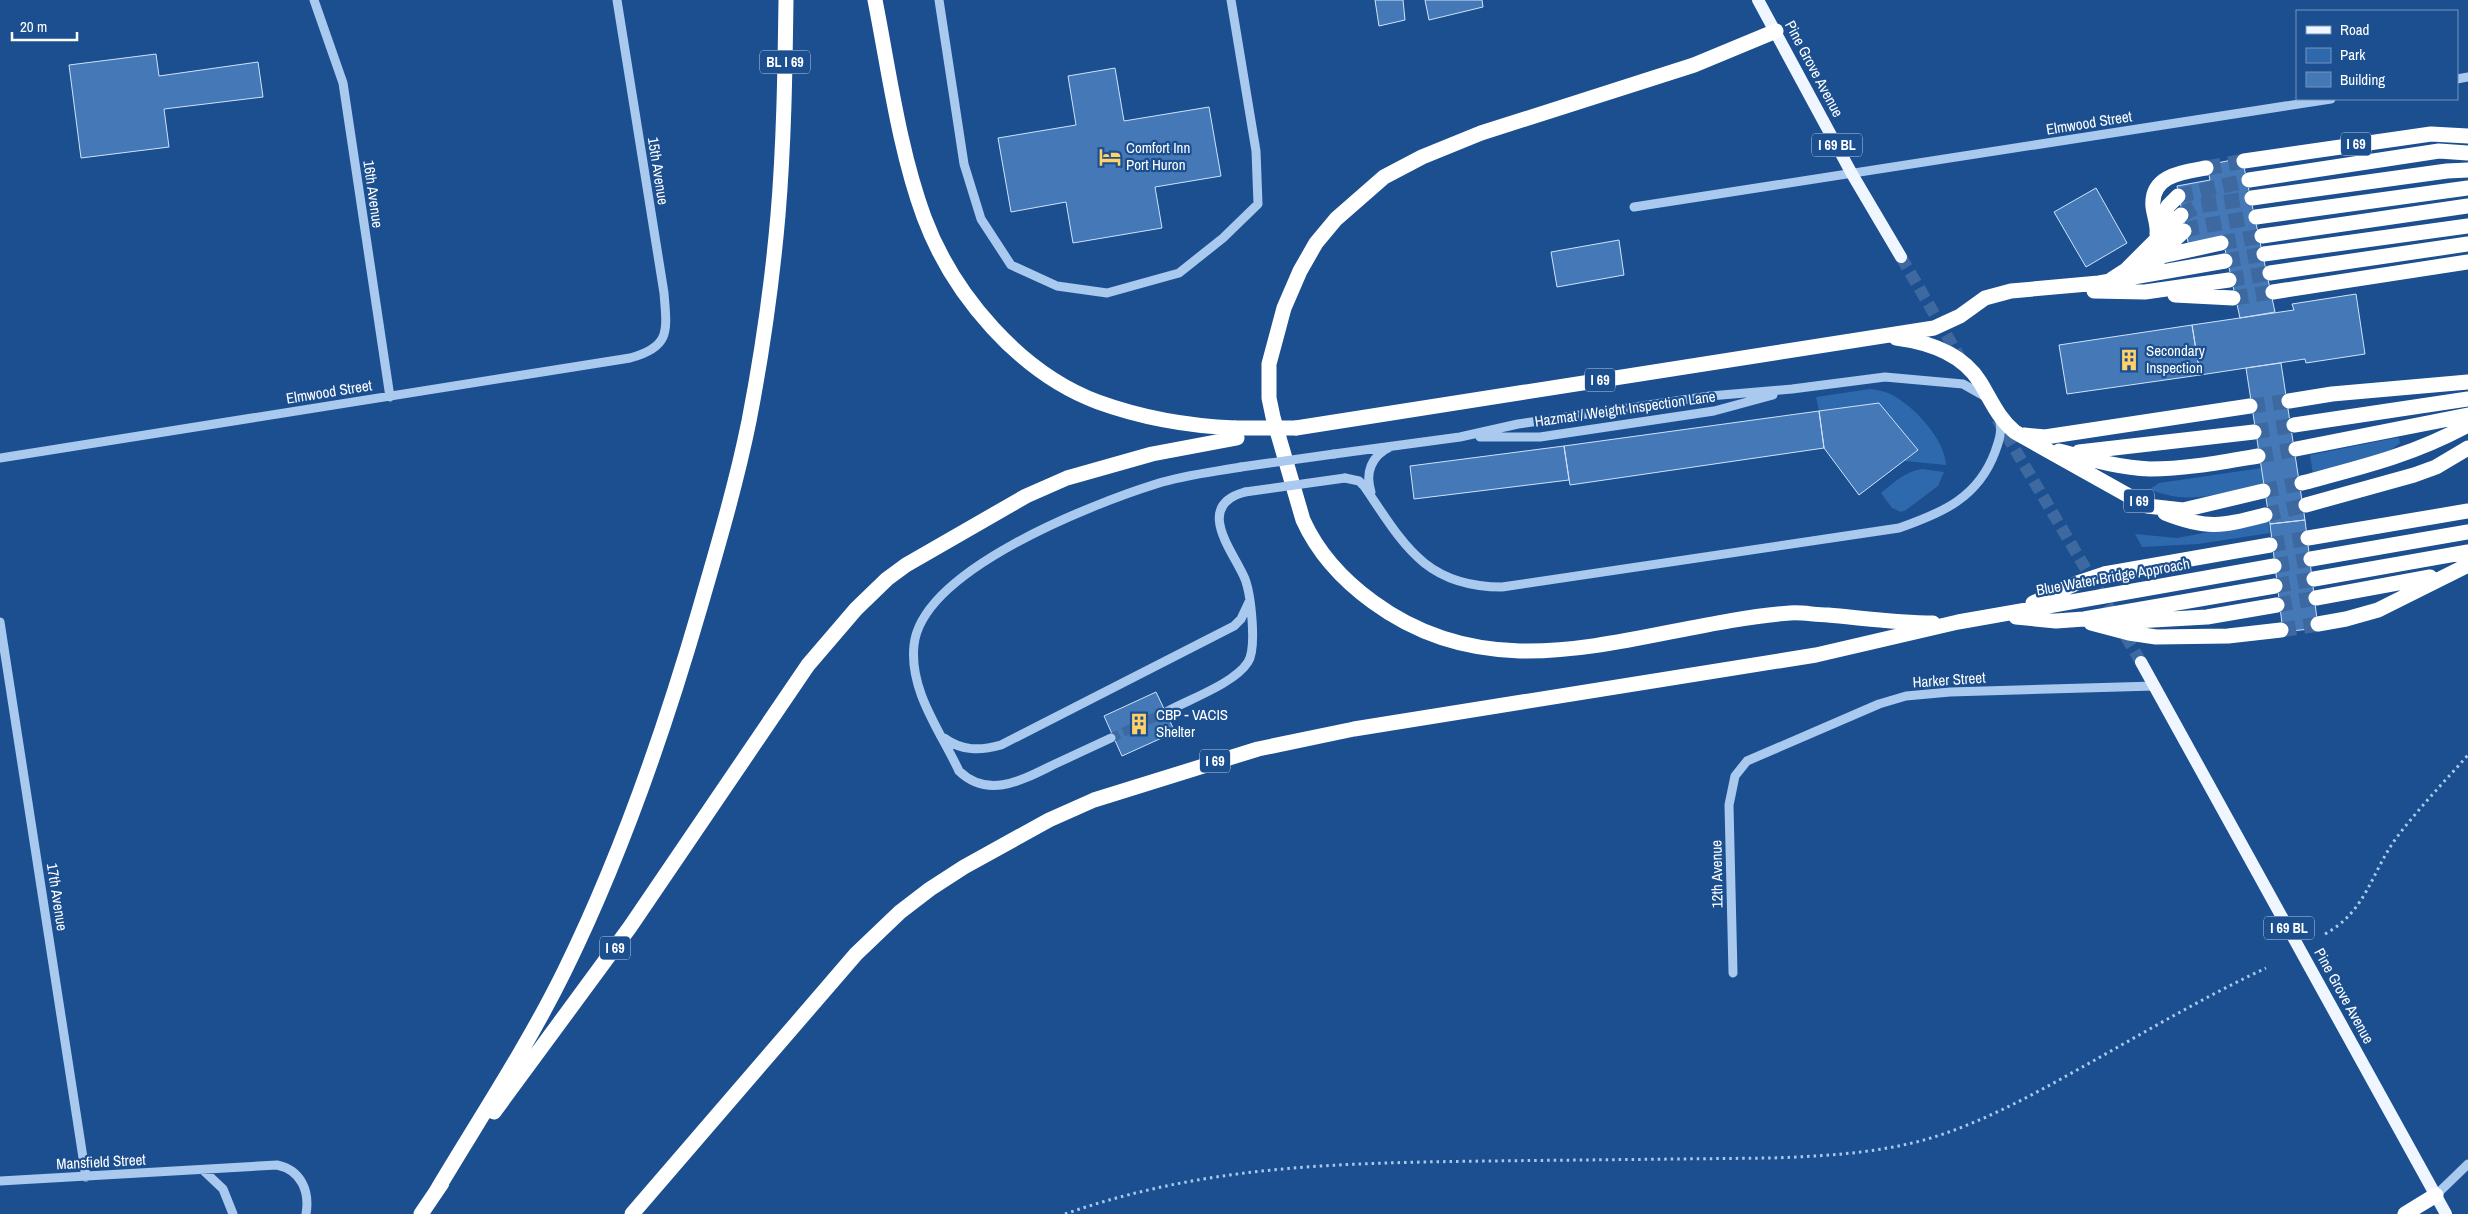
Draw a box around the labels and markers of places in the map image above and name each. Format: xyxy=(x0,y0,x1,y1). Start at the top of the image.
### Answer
place label: Comfort Inn Port Huron xyxy=(1126,137,1190,175)
hotel icon: Comfort Inn Port Huron xyxy=(1097,144,1123,170)
place label: Secondary Inspection xyxy=(2146,340,2206,378)
building icon: Secondary Inspection xyxy=(2116,347,2142,373)
place label: CBP - VACIS Shelter xyxy=(1156,704,1228,742)
building icon: CBP - VACIS Shelter xyxy=(1126,711,1152,737)

